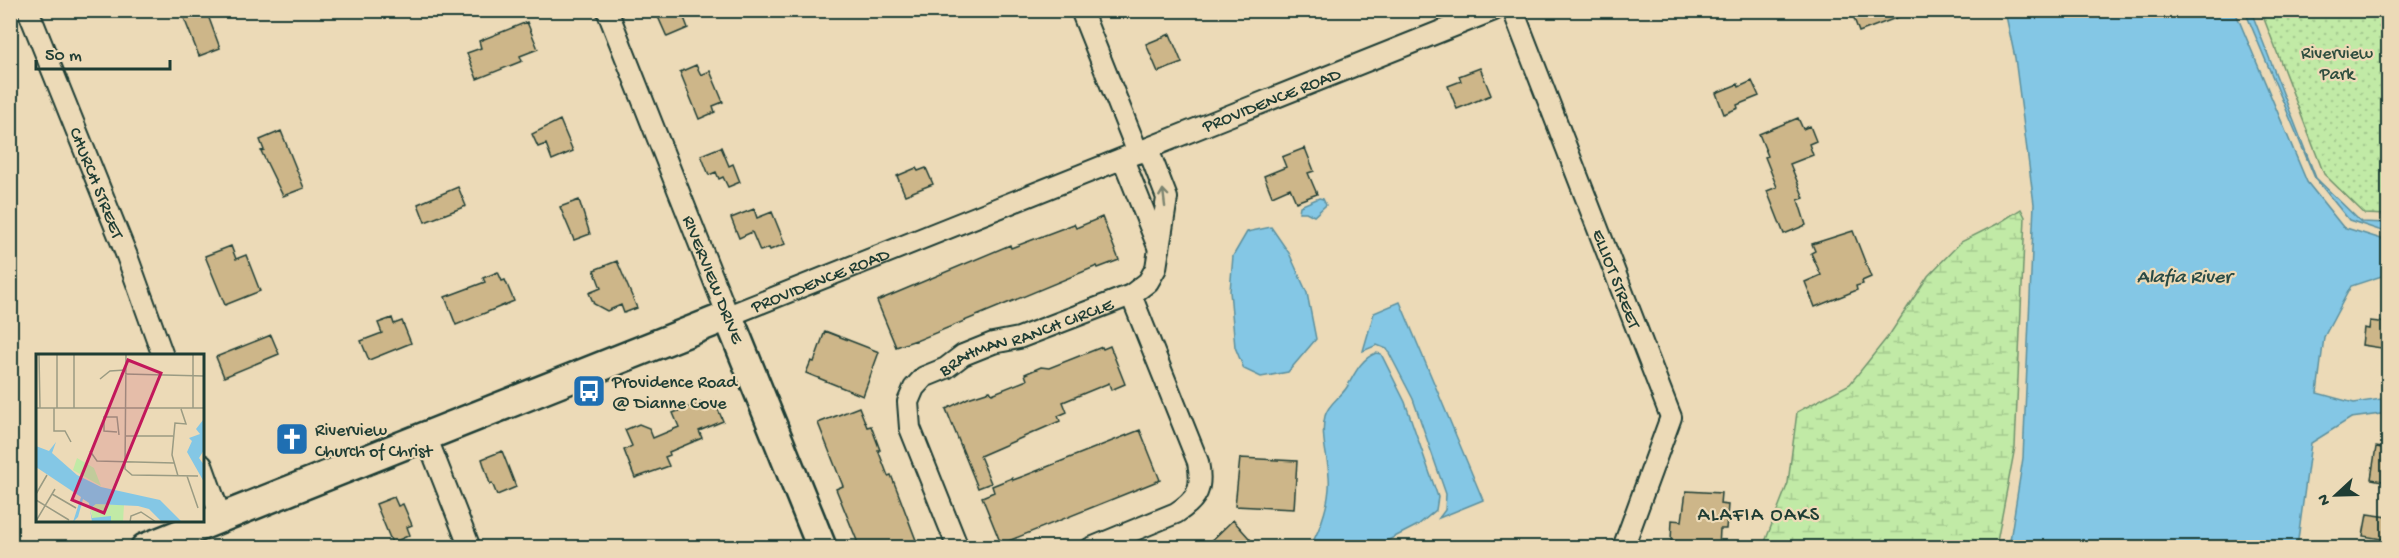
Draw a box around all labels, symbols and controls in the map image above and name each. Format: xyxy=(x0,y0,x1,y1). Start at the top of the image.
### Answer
scale bar xyxy=(36,33,170,71)
park label: Riverview Park xyxy=(2301,44,2373,86)
text: 50 m xyxy=(45,46,82,67)
street label: PROVIDENCE ROAD xyxy=(1199,64,1345,139)
street label: CHURCH STREET xyxy=(63,125,127,243)
one-way arrow xyxy=(1158,189,1169,208)
street label: RIVERVIEW DRIVE xyxy=(676,213,747,348)
street label: ELLIOT STREET xyxy=(1586,227,1644,333)
street label: PROVIDENCE ROAD xyxy=(748,244,893,319)
water label: Alafia River xyxy=(2137,267,2235,290)
street label: BRAHMAN RANCH CIRCLE xyxy=(936,295,1117,383)
inset map xyxy=(36,354,204,522)
bus stop icon: Providence Road @ Dianne Cove xyxy=(571,373,607,409)
place label: Providence Road @ Dianne Cove xyxy=(611,373,738,415)
church icon: Riverview Church of Christ xyxy=(274,421,310,457)
place label: Riverview Church of Christ xyxy=(315,421,434,463)
north arrow xyxy=(2306,465,2366,525)
text: N xyxy=(2314,490,2336,508)
district label: ALAFIA OAKS xyxy=(1697,505,1821,528)

